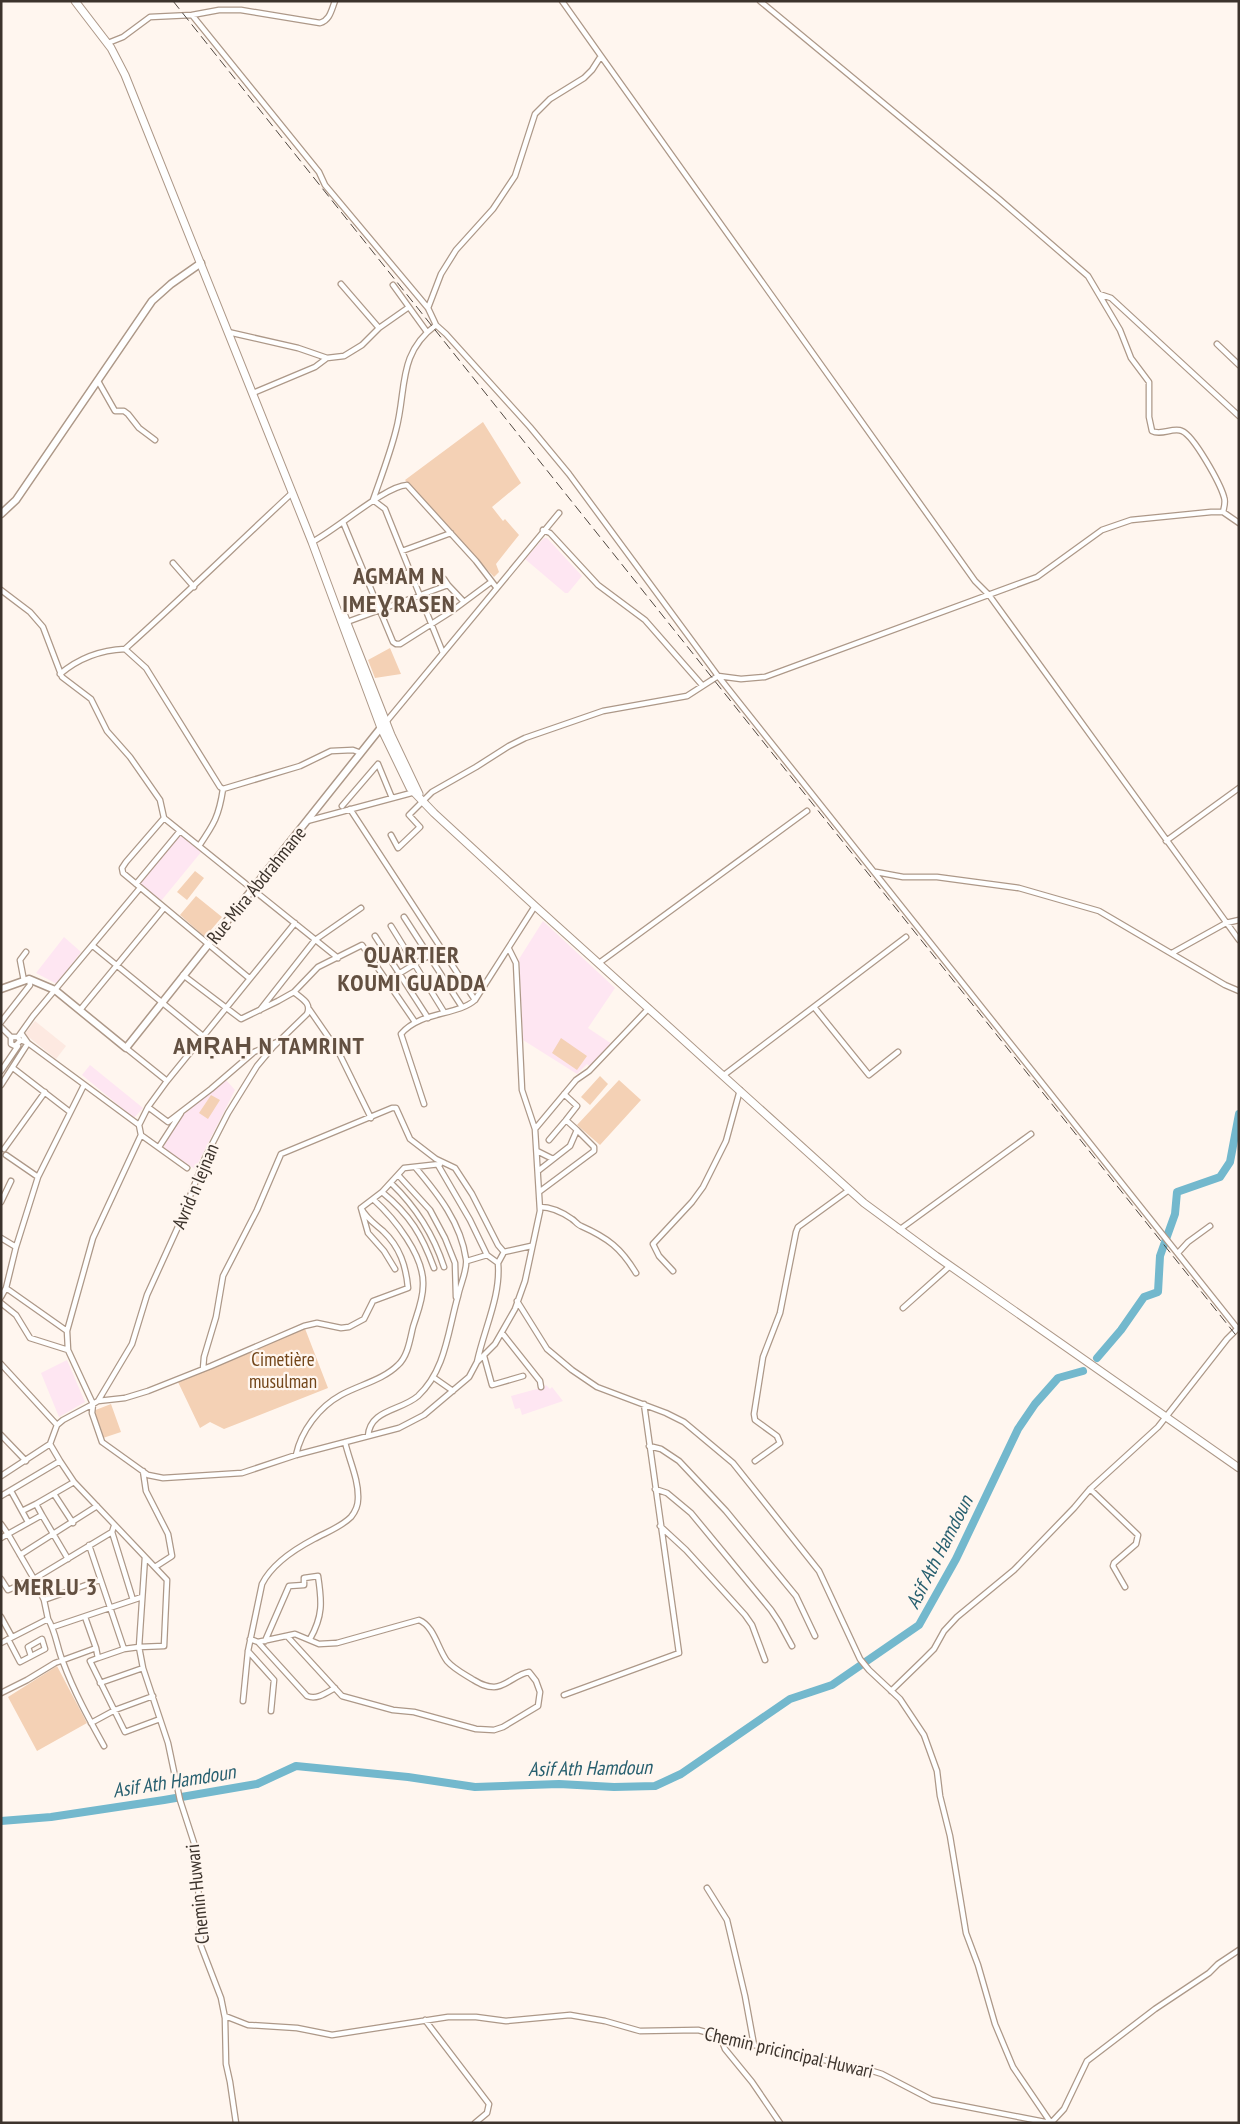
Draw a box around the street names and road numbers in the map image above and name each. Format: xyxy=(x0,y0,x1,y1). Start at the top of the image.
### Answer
street label: Rue Mira Abdrahmane xyxy=(201,821,311,949)
street label: Avrid n lejnan xyxy=(166,1140,224,1232)
street label: Chemin Huwari xyxy=(180,1843,214,1945)
street label: Chemin pricincipal Huwari xyxy=(702,2021,876,2083)

